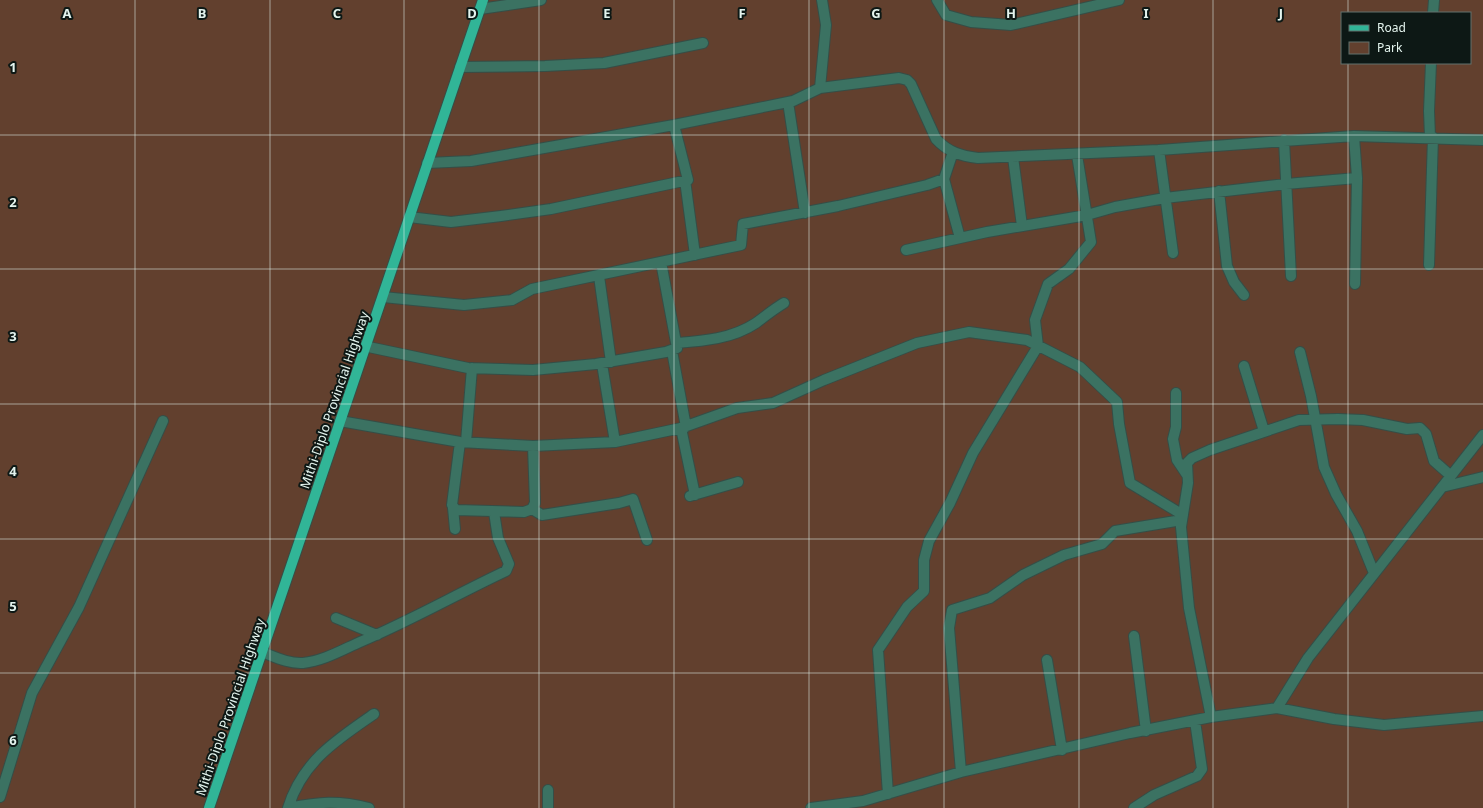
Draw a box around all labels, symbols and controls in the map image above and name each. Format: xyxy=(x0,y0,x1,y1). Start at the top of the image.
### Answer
text: A xyxy=(63,4,72,22)
text: B xyxy=(198,4,206,22)
text: C xyxy=(333,4,341,22)
text: D xyxy=(467,4,477,22)
text: E xyxy=(603,4,611,22)
text: F xyxy=(738,4,746,22)
text: G xyxy=(871,4,881,22)
text: H xyxy=(1006,4,1016,22)
text: I xyxy=(1143,4,1149,22)
text: J xyxy=(1278,4,1283,22)
legend xyxy=(1341,12,1471,64)
text: Road xyxy=(1377,19,1406,36)
text: Park xyxy=(1377,39,1403,56)
text: 1 xyxy=(9,58,17,76)
text: 2 xyxy=(9,193,17,211)
street label: Mithi-Diplo Provincial Highway xyxy=(295,309,373,491)
text: 3 xyxy=(9,327,17,345)
text: 4 xyxy=(9,462,17,480)
text: 5 xyxy=(9,597,17,615)
street label: Mithi-Diplo Provincial Highway xyxy=(191,616,269,798)
text: 6 xyxy=(9,731,17,749)

